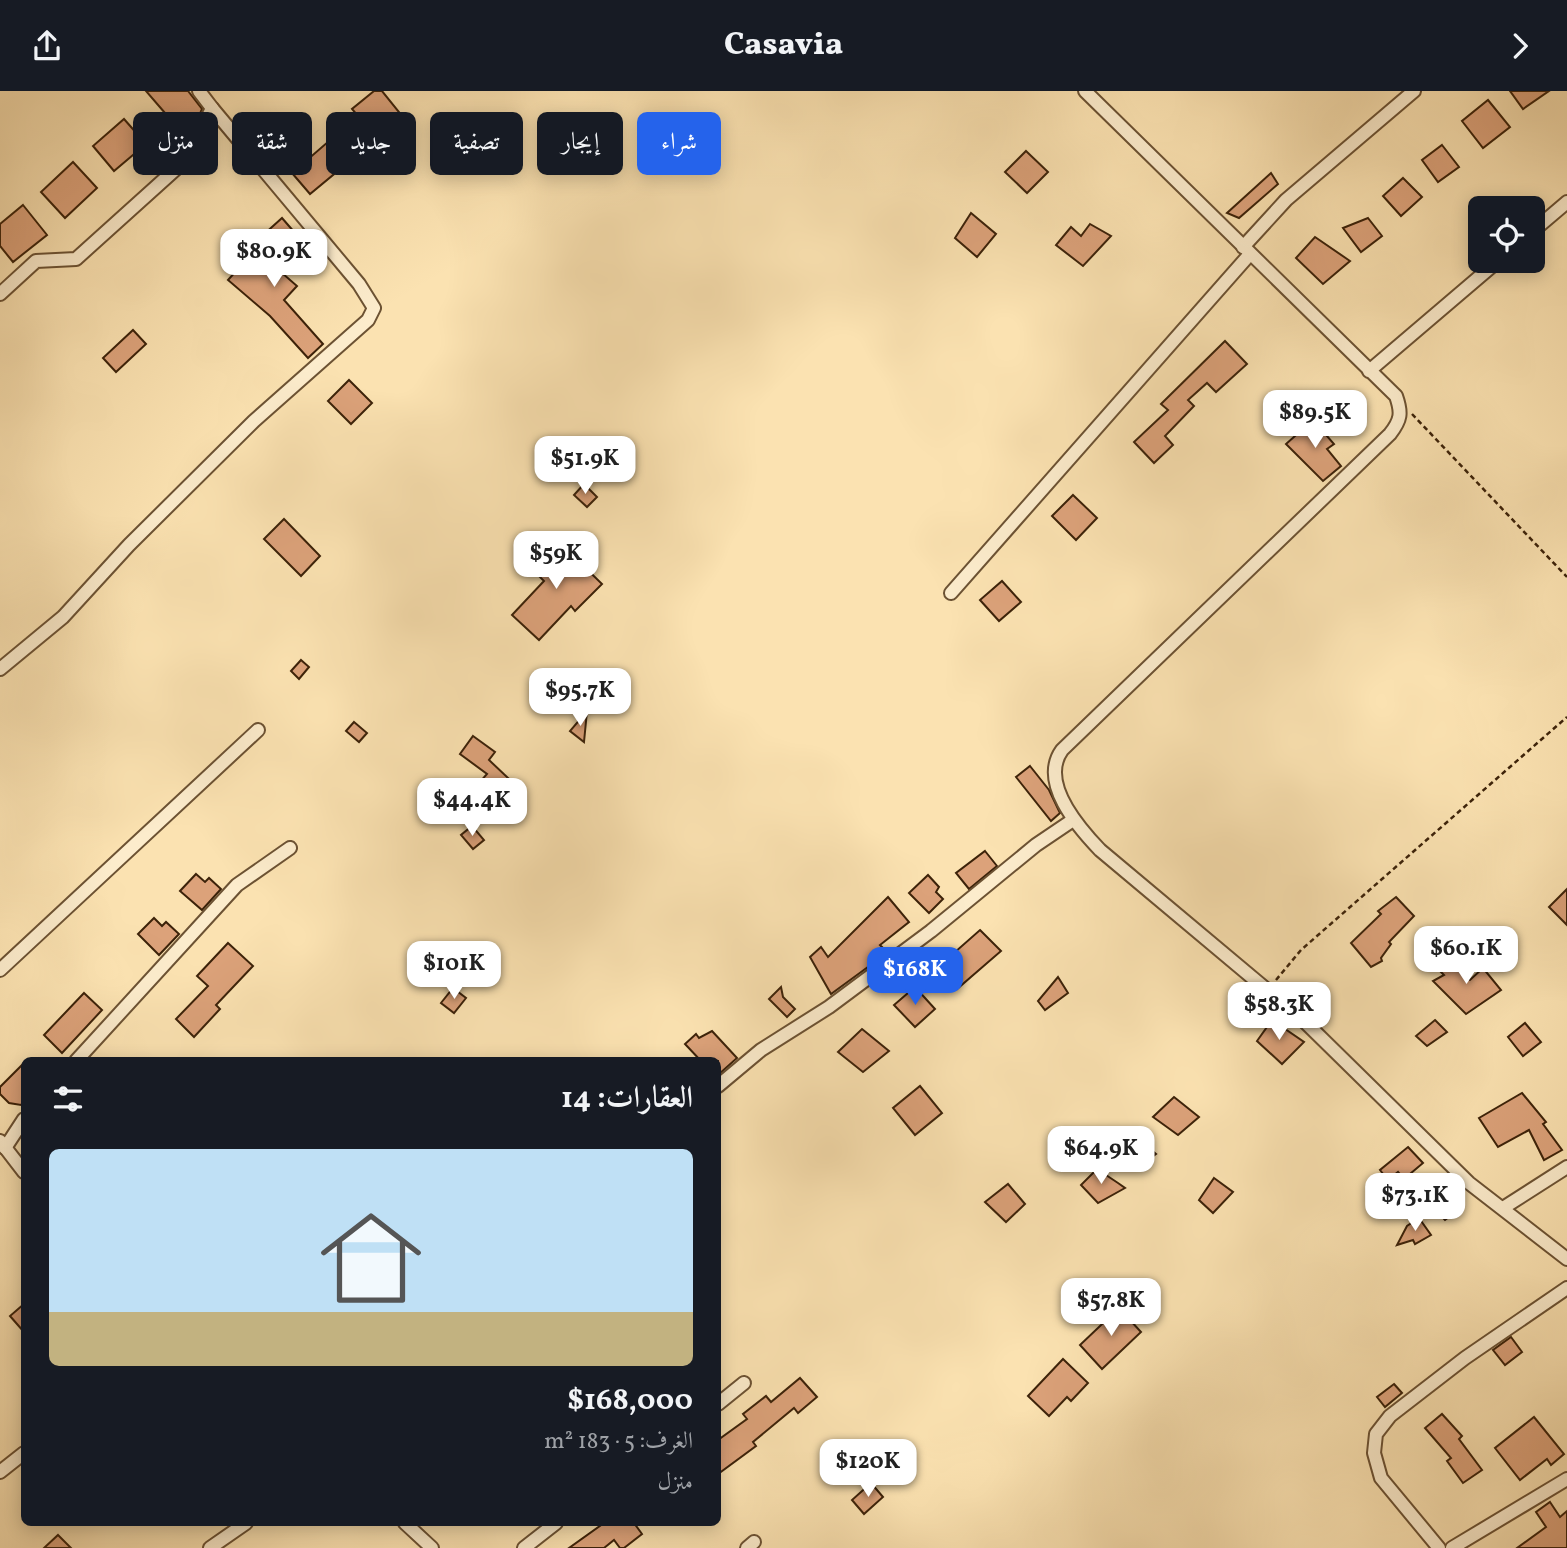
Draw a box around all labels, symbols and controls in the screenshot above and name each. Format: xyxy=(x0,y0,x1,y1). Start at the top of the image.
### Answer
text: Casavia xyxy=(724,24,843,68)
icon: share xyxy=(28,27,66,65)
icon: forward xyxy=(1501,27,1539,65)
chip: منزل xyxy=(133,112,218,175)
chip: شقة xyxy=(232,112,312,175)
chip: جديد xyxy=(326,112,416,175)
chip: تصفية xyxy=(430,112,523,175)
chip: إيجار xyxy=(537,112,623,175)
chip: شراء xyxy=(637,112,721,175)
map controls xyxy=(1468,196,1545,273)
button: locate xyxy=(1468,196,1545,273)
pin: $80.9K xyxy=(217,229,331,289)
text: $80.9K xyxy=(236,236,312,268)
pin: $89.5K xyxy=(1258,391,1372,450)
text: $89.5K xyxy=(1279,397,1351,429)
pin: $51.9K xyxy=(528,437,642,496)
text: $51.9K xyxy=(550,443,620,475)
pin: $59K xyxy=(515,531,597,591)
text: $59K xyxy=(529,538,583,570)
pin: $95.7K xyxy=(523,669,637,728)
text: $95.7K xyxy=(545,675,615,707)
pin: $44.4K xyxy=(415,779,529,838)
text: $44.4K xyxy=(433,785,511,817)
pin: $60.1K xyxy=(1409,927,1523,986)
text: $60.1K xyxy=(1430,933,1502,965)
pin: $101K xyxy=(405,941,503,1001)
pin: $168K xyxy=(866,947,964,1007)
text: $101K xyxy=(423,948,485,980)
text: $168K xyxy=(883,954,947,986)
pin: $58.3K xyxy=(1222,983,1336,1042)
text: $58.3K xyxy=(1244,989,1314,1021)
text: العقارات: 14 xyxy=(561,1078,693,1120)
icon: filters xyxy=(49,1080,87,1118)
pin: $64.9K xyxy=(1044,1127,1158,1186)
text: $64.9K xyxy=(1064,1133,1138,1165)
pin: $73.1K xyxy=(1358,1173,1472,1233)
text: $73.1K xyxy=(1381,1180,1449,1212)
icon: home xyxy=(308,1195,434,1321)
pin: $57.8K xyxy=(1054,1279,1168,1338)
text: $57.8K xyxy=(1077,1285,1145,1317)
text: $168,000 xyxy=(567,1380,693,1422)
text: الغرف: 5 · 183 m² xyxy=(544,1426,693,1458)
pin: $120K xyxy=(819,1439,917,1499)
text: $120K xyxy=(836,1446,900,1478)
text: منزل xyxy=(658,1467,693,1499)

